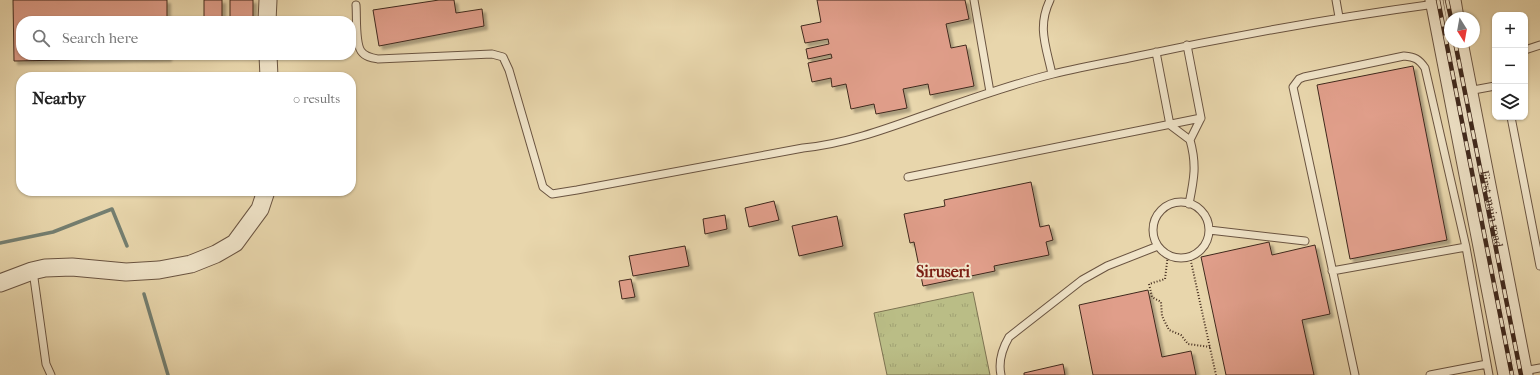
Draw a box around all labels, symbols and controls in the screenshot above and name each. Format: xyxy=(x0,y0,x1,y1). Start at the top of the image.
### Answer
north arrow xyxy=(1444,12,1480,48)
map controls xyxy=(1492,12,1528,120)
button: + xyxy=(1492,12,1528,48)
search box xyxy=(16,16,356,60)
icon: search xyxy=(30,27,52,49)
text: Search here xyxy=(62,29,138,47)
button: − xyxy=(1492,48,1528,84)
button: layers xyxy=(1492,84,1528,120)
text: Nearby xyxy=(32,88,86,108)
text: 0 results xyxy=(293,91,340,106)
street label: First main road xyxy=(1477,169,1506,249)
district label: Siruseri xyxy=(916,262,970,281)

